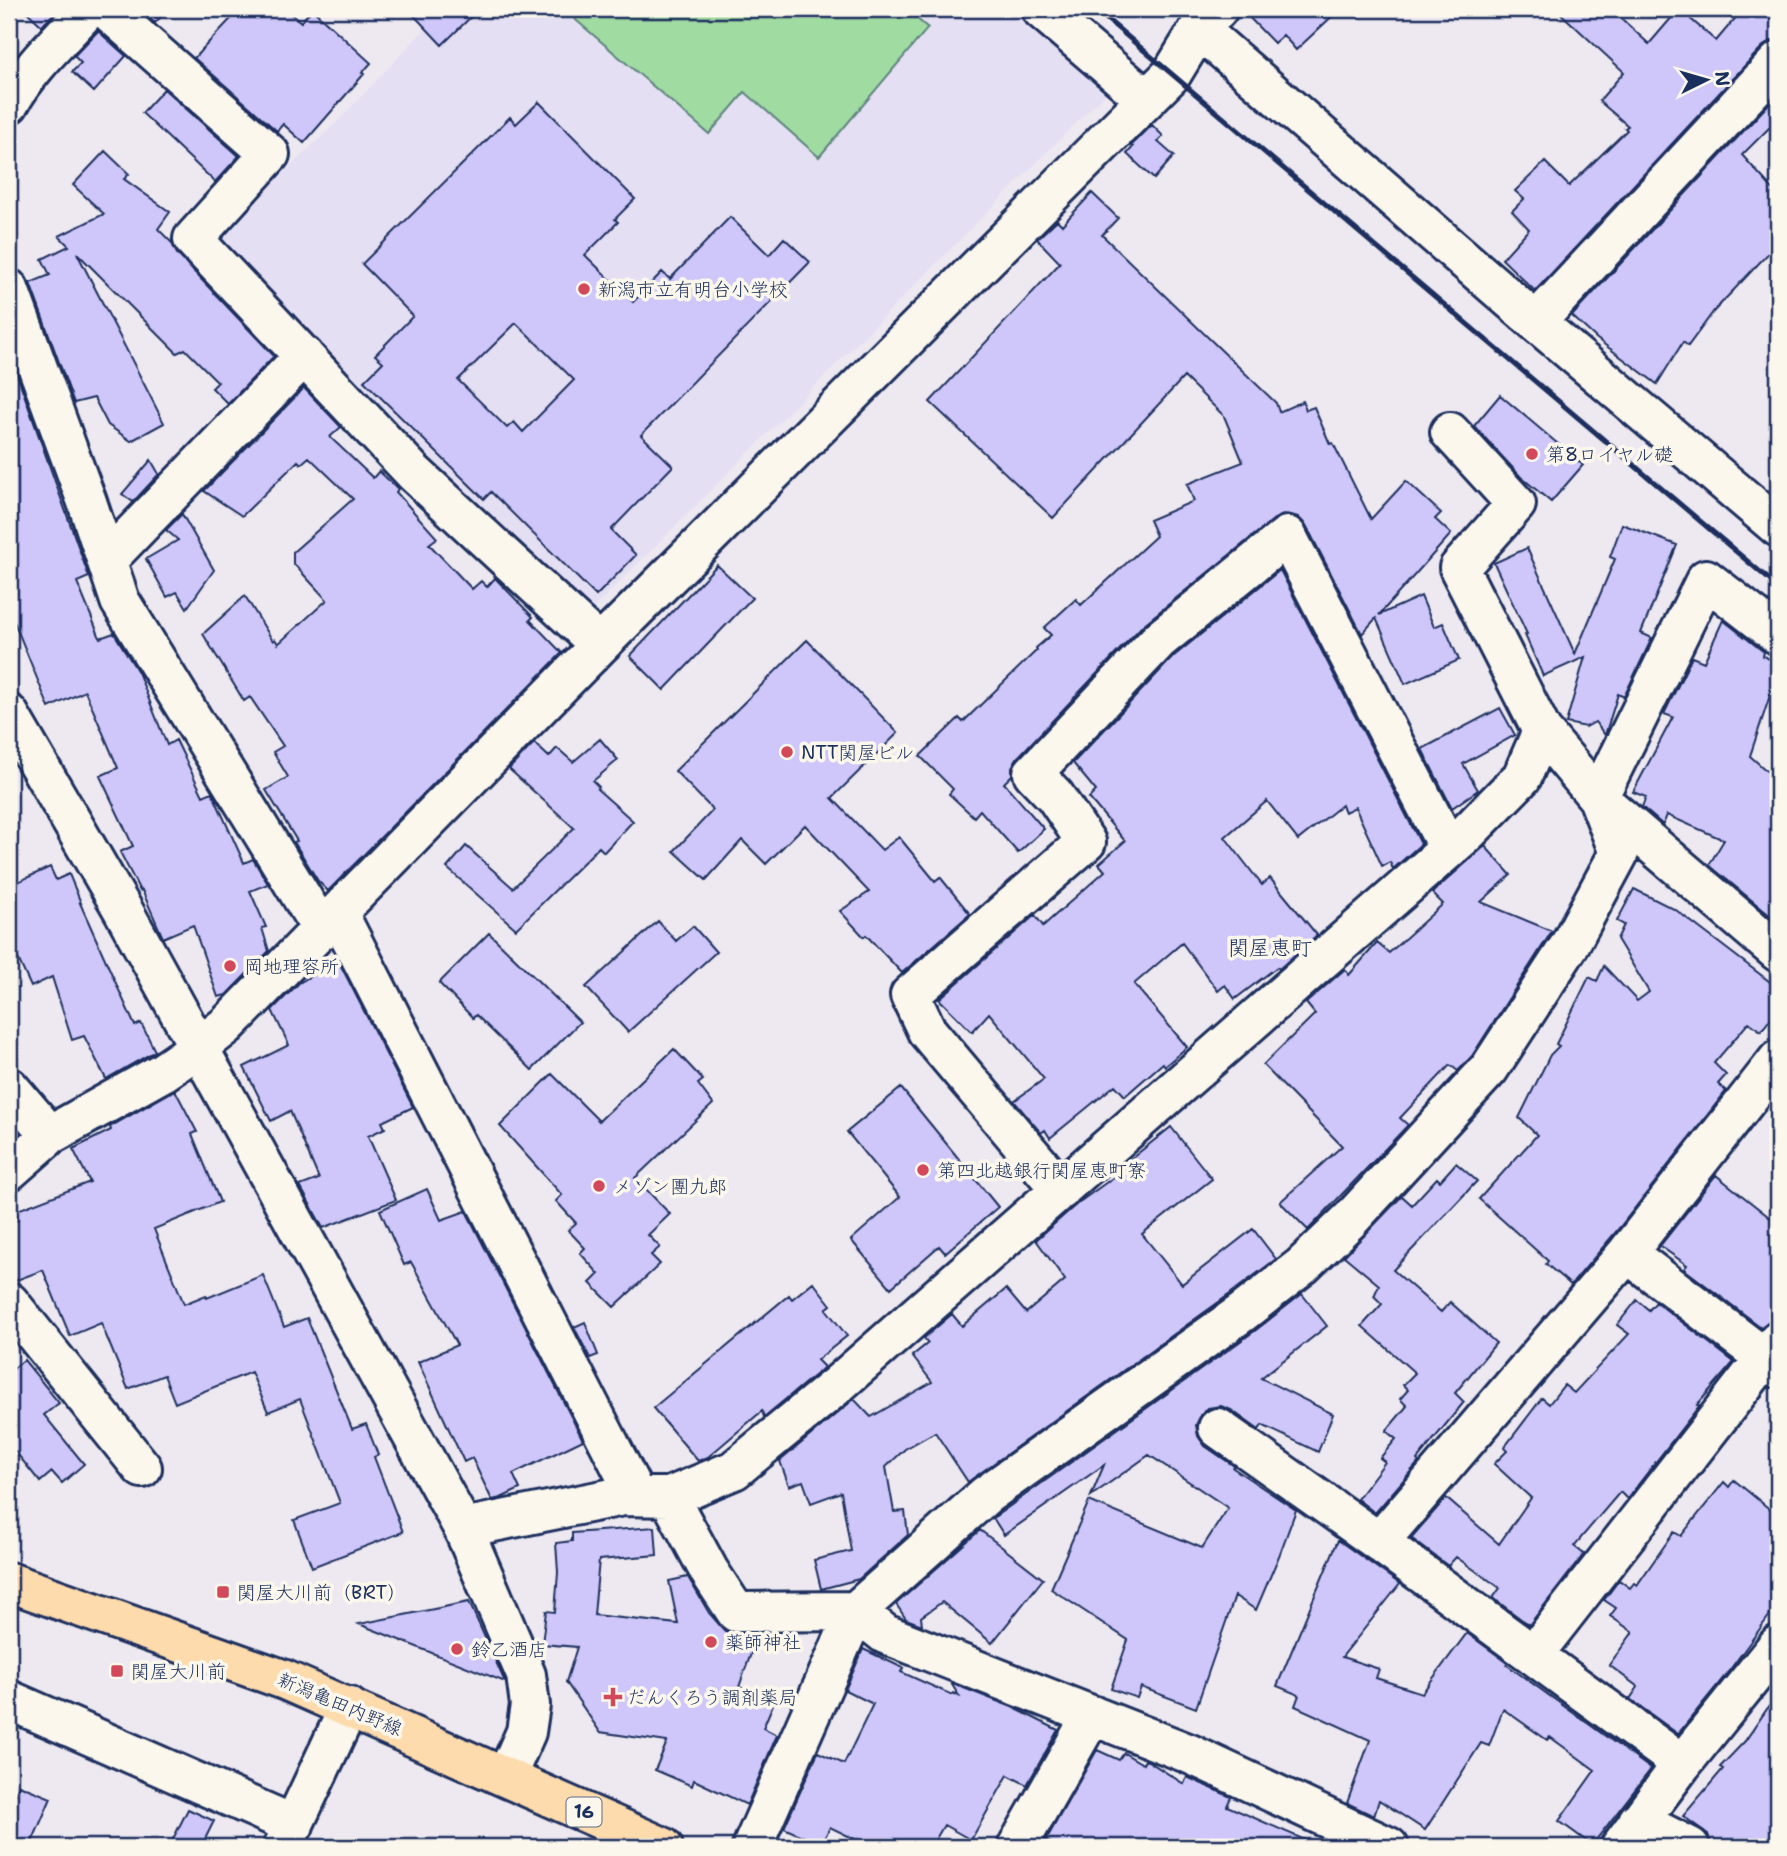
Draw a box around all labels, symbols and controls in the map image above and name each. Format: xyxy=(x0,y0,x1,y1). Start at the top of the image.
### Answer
north arrow xyxy=(1672,46,1742,116)
text: N xyxy=(1709,70,1736,87)
place label: 新潟市立有明台小学校 xyxy=(598,277,788,302)
marker: 新潟市立有明台小学校 xyxy=(576,281,592,297)
place label: 第8ロイヤル礎 xyxy=(1546,442,1673,467)
marker: 第8ロイヤル礎 xyxy=(1524,446,1540,462)
place label: NTT関屋ビル xyxy=(801,740,914,765)
marker: NTT関屋ビル xyxy=(779,744,795,760)
district label: 関屋恵町 xyxy=(1228,934,1312,962)
place label: 岡地理容所 xyxy=(244,954,339,979)
marker: 岡地理容所 xyxy=(222,958,238,974)
place label: 第四北越銀行関屋恵町寮 xyxy=(937,1158,1146,1183)
marker: 第四北越銀行関屋恵町寮 xyxy=(915,1162,931,1178)
place label: メゾン團九郎 xyxy=(613,1174,727,1199)
marker: メゾン團九郎 xyxy=(591,1178,607,1194)
place label: 関屋大川前（BRT） xyxy=(237,1580,406,1605)
marker: 関屋大川前（BRT） xyxy=(215,1584,231,1600)
place label: 薬師神社 xyxy=(725,1630,801,1655)
marker: 薬師神社 xyxy=(703,1634,719,1650)
place label: 鈴乙酒店 xyxy=(471,1637,547,1662)
marker: 鈴乙酒店 xyxy=(449,1641,465,1657)
place label: 関屋大川前 xyxy=(131,1659,226,1684)
marker: 関屋大川前 xyxy=(109,1663,125,1679)
street label: 新潟亀田内野線 xyxy=(274,1667,406,1741)
place label: だんくろう調剤薬局 xyxy=(627,1685,798,1710)
marker: だんくろう調剤薬局 xyxy=(605,1689,621,1705)
road number: 16 xyxy=(566,1798,602,1826)

